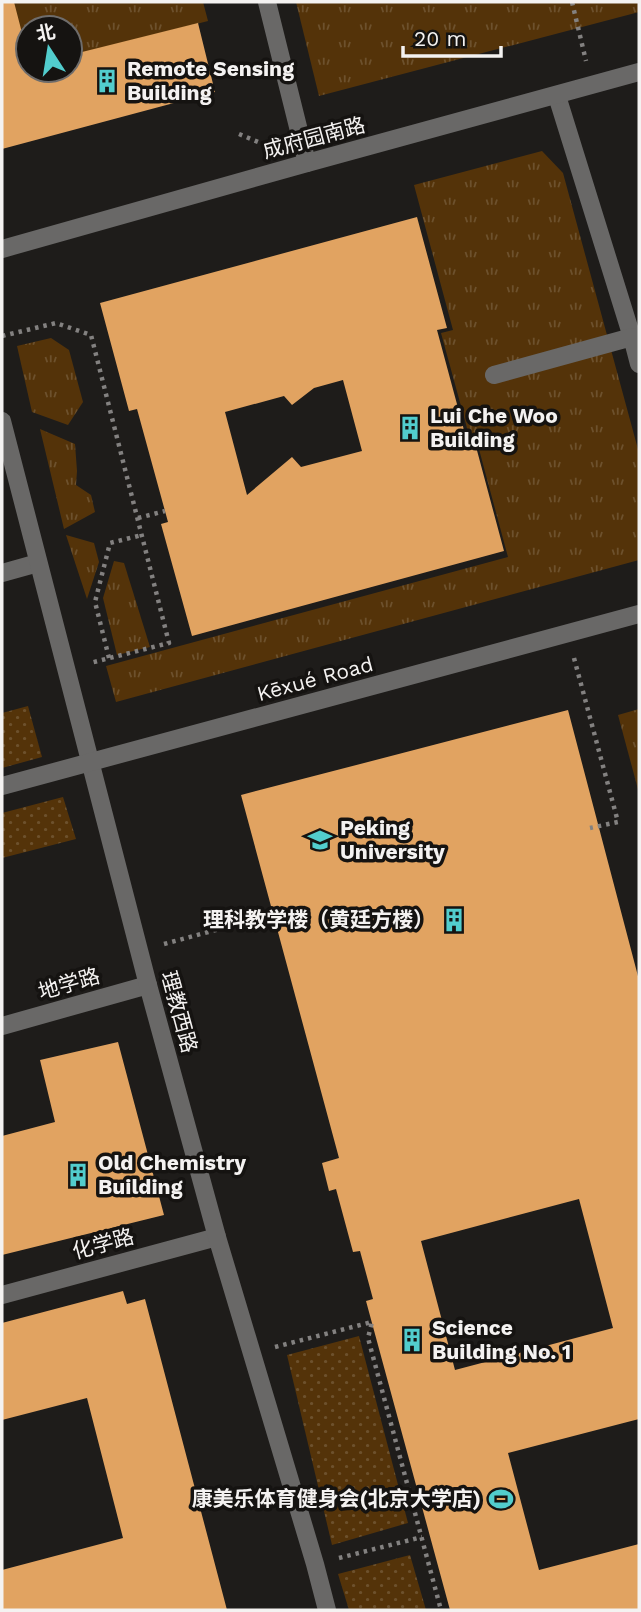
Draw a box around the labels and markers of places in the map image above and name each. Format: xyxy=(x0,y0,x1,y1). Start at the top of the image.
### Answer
place label: Remote Sensing Building xyxy=(127,56,294,105)
building icon: Remote Sensing Building xyxy=(93,67,121,95)
place label: Lui Che Woo Building xyxy=(430,403,558,452)
building icon: Lui Che Woo Building xyxy=(396,414,424,442)
place label: Peking University xyxy=(340,815,445,864)
school or university icon: Peking University xyxy=(306,826,334,854)
building icon: 理科教学楼（黄廷方楼） xyxy=(440,906,468,934)
place label: 理科教学楼（黄廷方楼） xyxy=(203,907,434,932)
place label: Old Chemistry Building xyxy=(98,1150,246,1199)
building icon: Old Chemistry Building xyxy=(64,1161,92,1189)
place label: Science Building No. 1 xyxy=(432,1315,571,1364)
building icon: Science Building No. 1 xyxy=(398,1326,426,1354)
sports icon: 康美乐体育健身会(北京大学店) xyxy=(487,1485,515,1513)
place label: 康美乐体育健身会(北京大学店) xyxy=(192,1486,481,1511)

